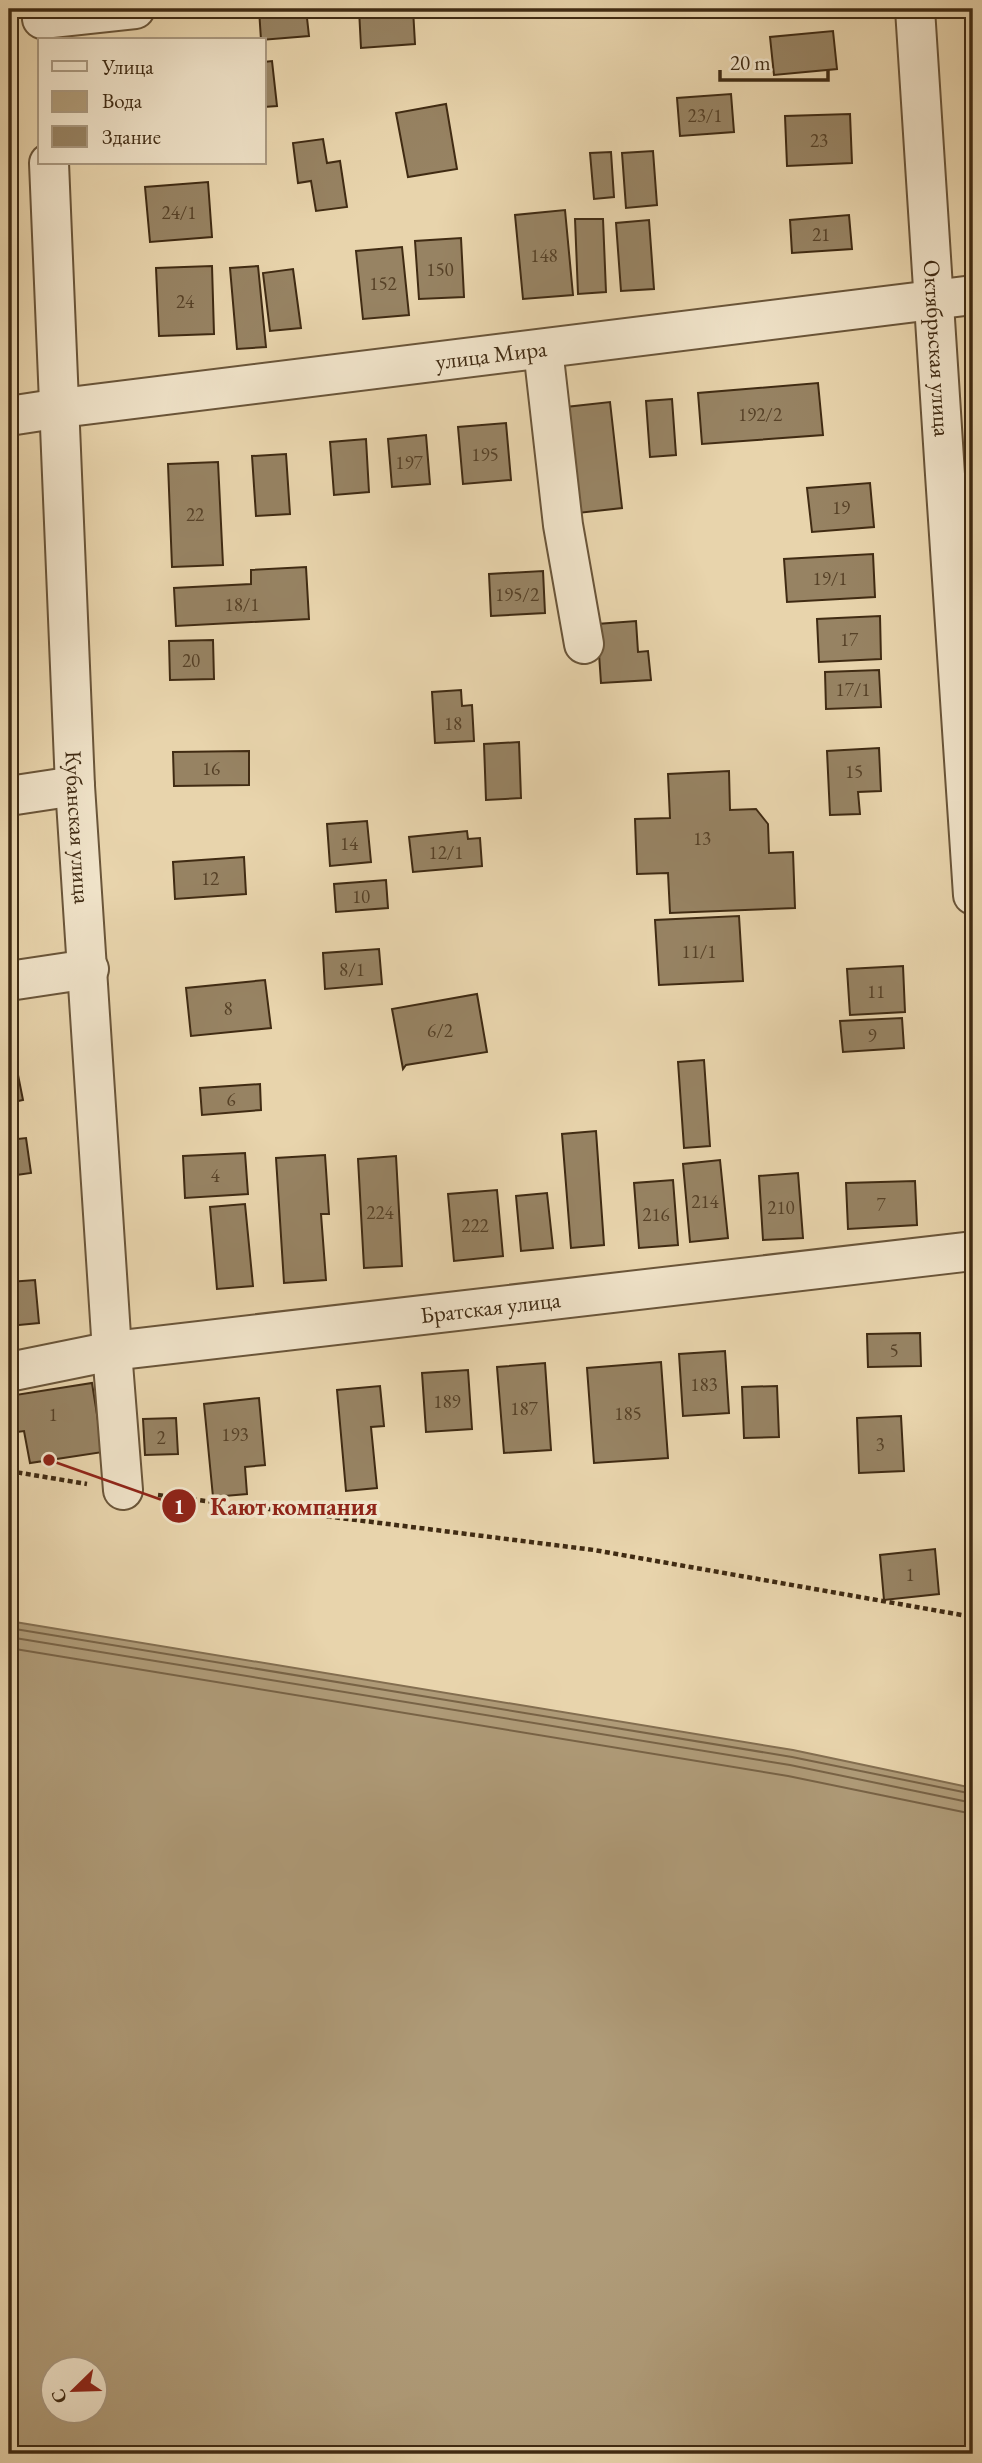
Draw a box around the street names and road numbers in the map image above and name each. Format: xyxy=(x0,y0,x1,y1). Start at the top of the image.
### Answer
street label: Октябрьская улица xyxy=(917,259,958,439)
street label: улица Мира xyxy=(434,333,549,376)
street label: Кубанская улица xyxy=(59,750,98,906)
street label: Братская улица xyxy=(419,1284,563,1330)

